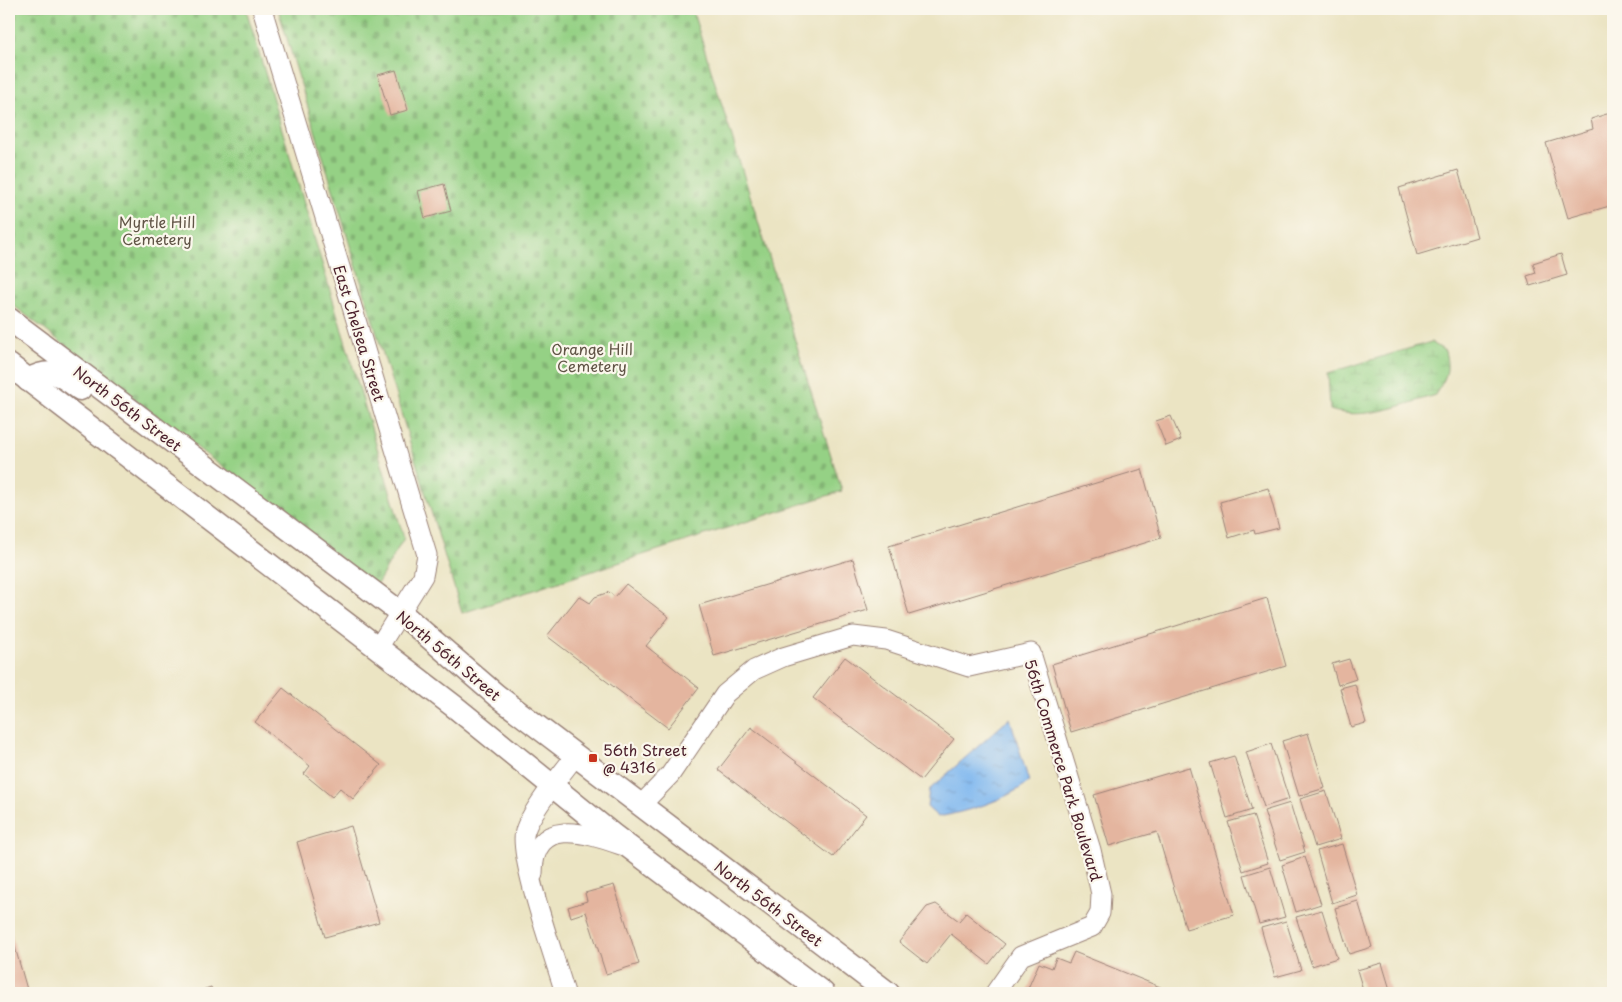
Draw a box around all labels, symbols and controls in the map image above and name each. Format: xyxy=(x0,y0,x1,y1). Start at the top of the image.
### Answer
park label: Myrtle Hill Cemetery xyxy=(119,210,195,250)
street label: East Chelsea Street xyxy=(328,262,392,404)
park label: Orange Hill Cemetery xyxy=(551,337,633,377)
street label: North 56th Street xyxy=(69,360,187,456)
street label: North 56th Street xyxy=(392,604,506,706)
street label: 56th Commerce Park Boulevard xyxy=(1019,656,1109,884)
place label: 56th Street @ 4316 xyxy=(603,738,687,778)
marker: 56th Street @ 4316 xyxy=(587,752,599,764)
street label: North 56th Street xyxy=(710,855,828,951)

